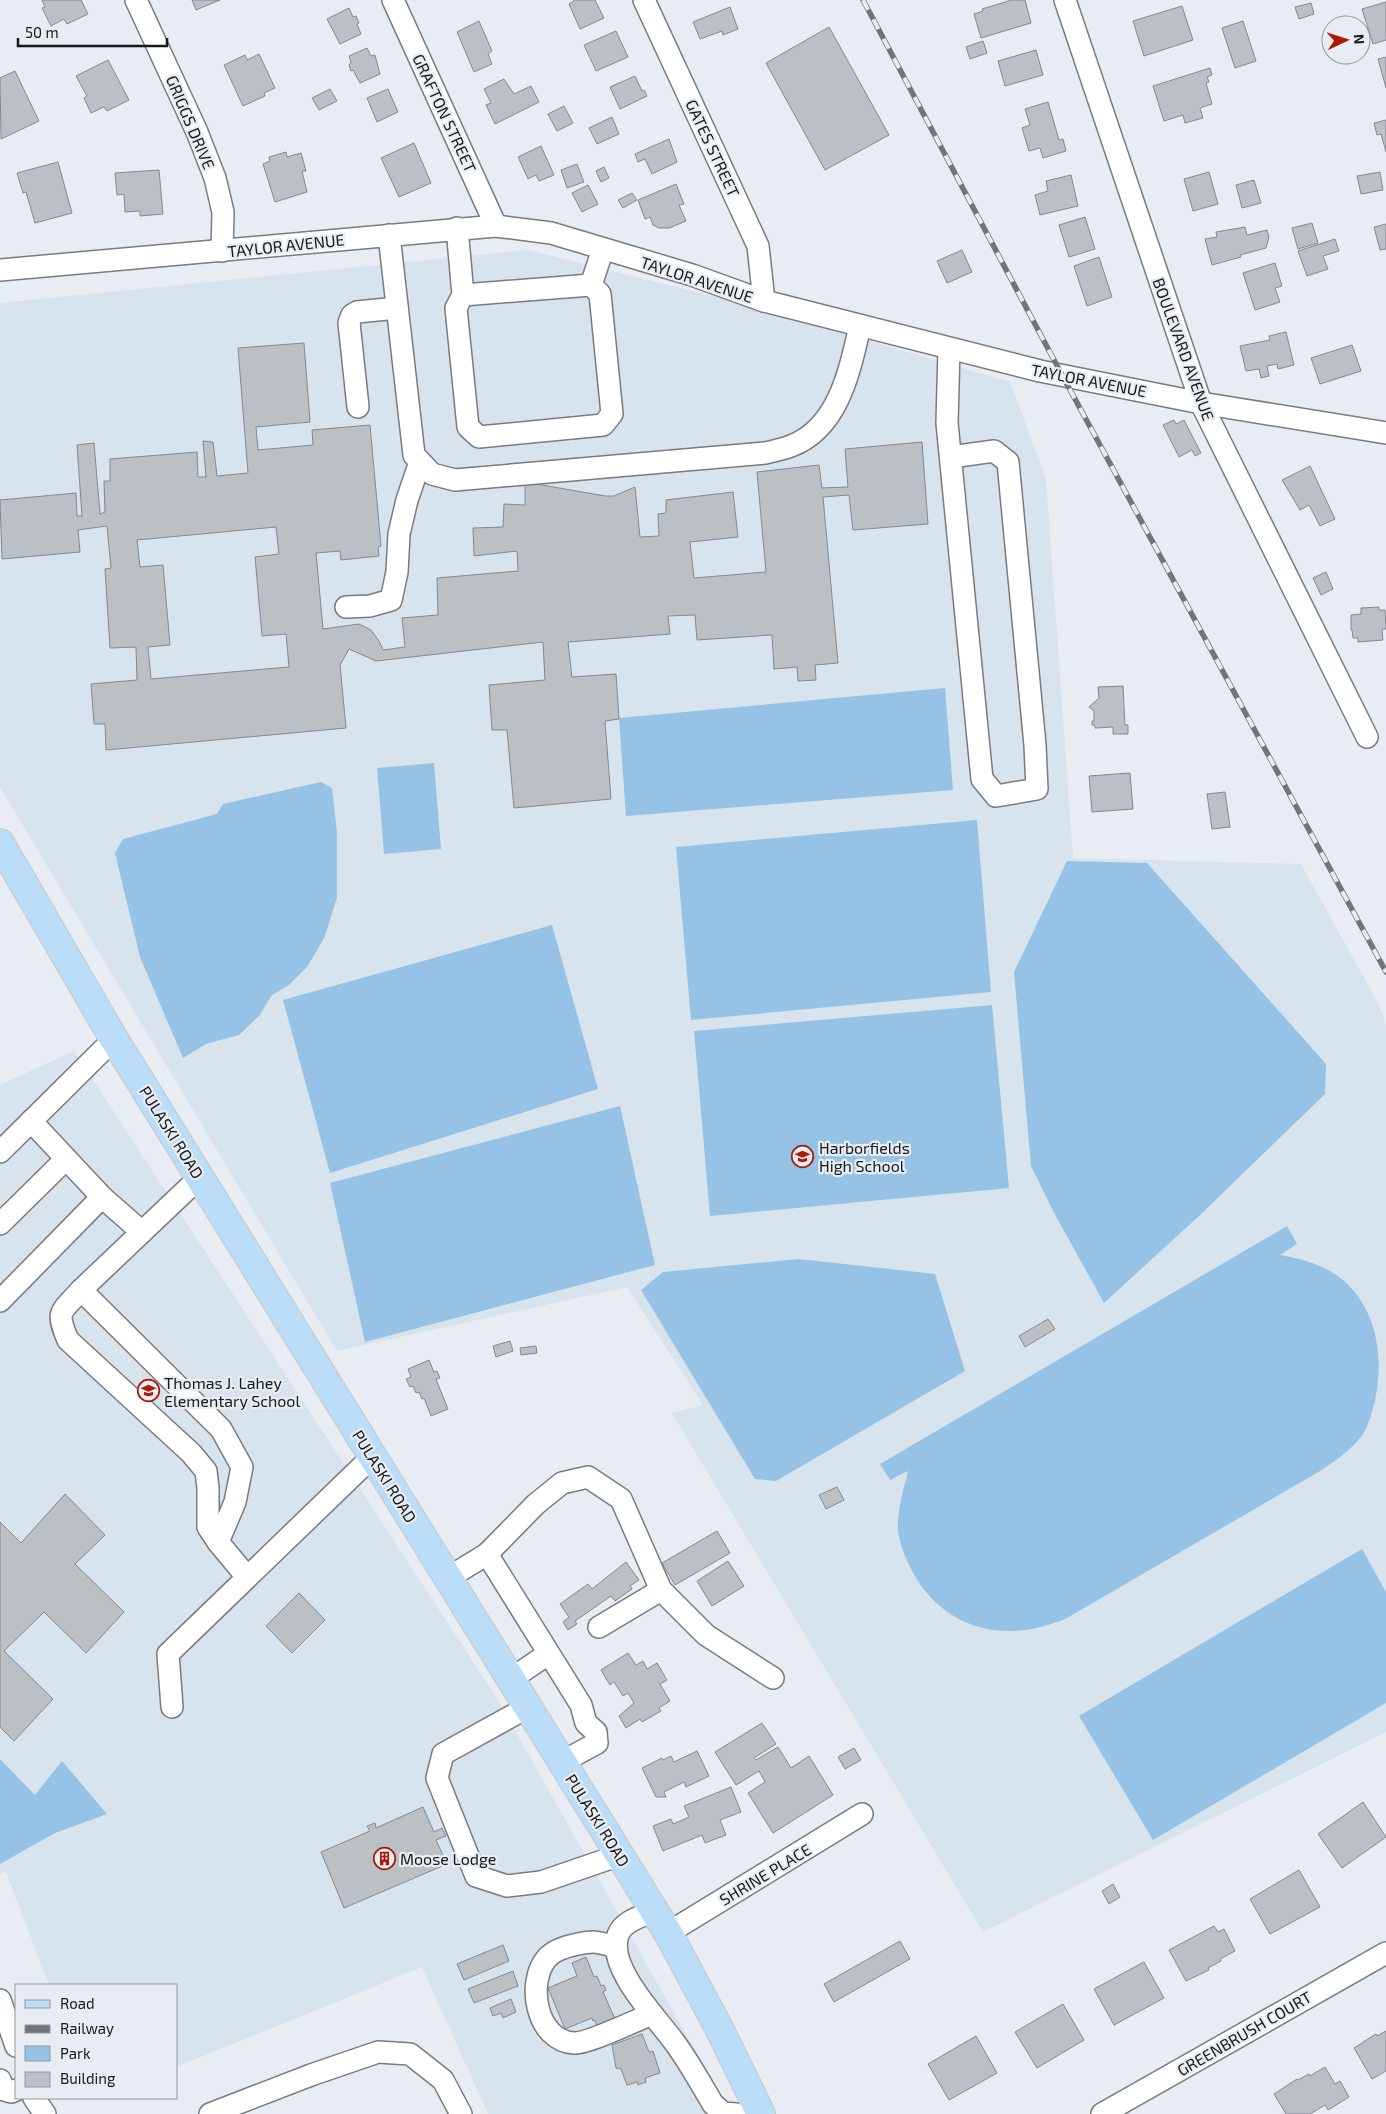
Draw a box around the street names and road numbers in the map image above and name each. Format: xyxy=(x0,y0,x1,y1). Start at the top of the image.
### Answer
street label: GRAFTON STREET xyxy=(409,51,481,175)
street label: GRIGGS DRIVE xyxy=(163,72,219,172)
street label: GATES STREET xyxy=(682,96,744,200)
street label: TAYLOR AVENUE xyxy=(227,229,345,261)
street label: TAYLOR AVENUE xyxy=(638,252,756,306)
street label: BOULEVARD AVENUE xyxy=(1149,275,1219,423)
street label: TAYLOR AVENUE xyxy=(1030,359,1148,401)
street label: PULASKI ROAD xyxy=(136,1082,208,1182)
street label: PULASKI ROAD xyxy=(349,1426,421,1526)
street label: PULASKI ROAD xyxy=(562,1770,634,1870)
street label: SHRINE PLACE xyxy=(716,1839,814,1909)
street label: GREENBRUSH COURT xyxy=(1173,1987,1315,2079)

